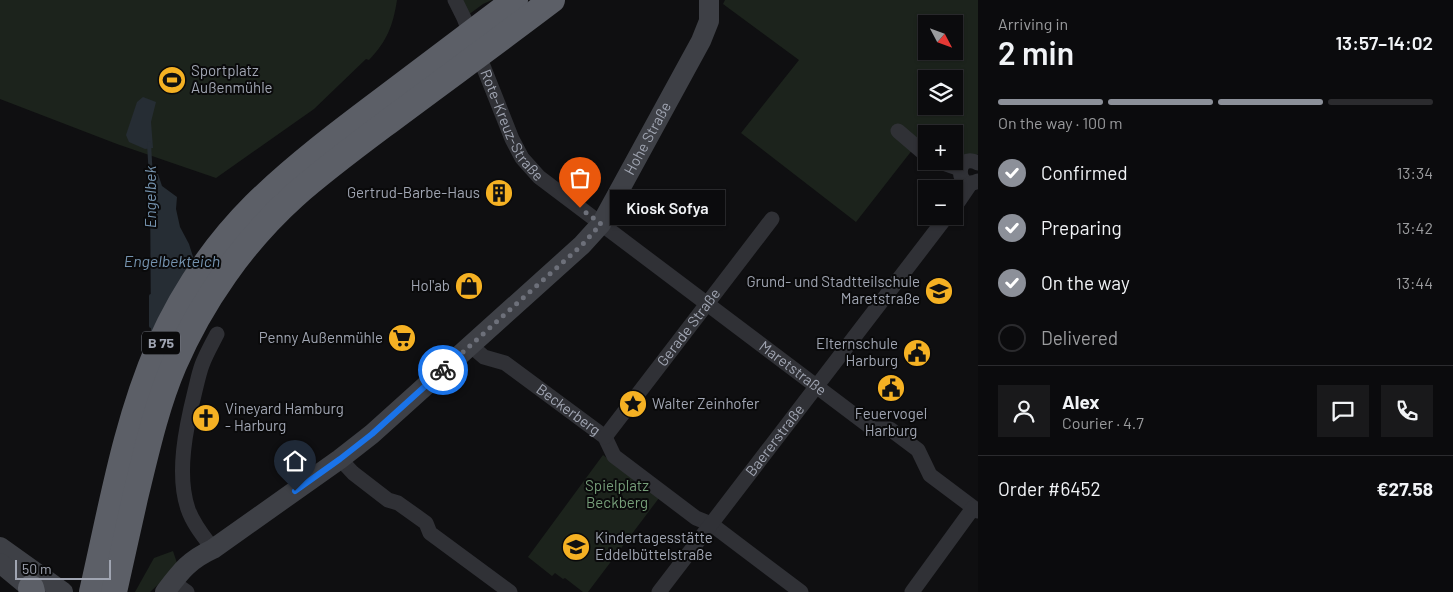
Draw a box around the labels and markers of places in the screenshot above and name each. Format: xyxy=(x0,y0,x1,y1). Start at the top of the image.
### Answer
place label: Sportplatz Außenmühle xyxy=(191,61,273,96)
sports icon: Sportplatz Außenmühle xyxy=(157,65,187,95)
pin xyxy=(559,157,601,208)
building icon: Gertrud-Barbe-Haus xyxy=(484,178,514,208)
place label: Gertrud-Barbe-Haus xyxy=(347,183,480,201)
callout: Kiosk Sofya xyxy=(610,190,725,226)
shop icon: Hol'ab xyxy=(454,271,484,301)
place label: Grund‐ und Stadtteilschule Maretstraße xyxy=(746,272,920,307)
place label: Hol'ab xyxy=(411,276,450,294)
school or university icon: Grund‐ und Stadtteilschule Maretstraße xyxy=(924,276,954,306)
supermarket icon: Penny Außenmühle xyxy=(387,323,417,353)
place label: Penny Außenmühle xyxy=(259,328,383,346)
place label: Elternschule Harburg xyxy=(816,334,898,369)
public building icon: Elternschule Harburg xyxy=(902,338,932,368)
public building icon: Feuervogel Harburg xyxy=(876,373,906,403)
place icon: Walter Zeinhofer xyxy=(618,389,648,419)
place label: Walter Zeinhofer xyxy=(652,394,760,412)
place label: Vineyard Hamburg - Harburg xyxy=(225,399,344,434)
church icon: Vineyard Hamburg - Harburg xyxy=(191,403,221,433)
place label: Feuervogel Harburg xyxy=(855,404,927,439)
pin xyxy=(274,440,316,491)
place label: Kindertagesstätte Eddelbüttelstraße xyxy=(595,528,713,563)
school or university icon: Kindertagesstätte Eddelbüttelstraße xyxy=(561,532,591,562)

